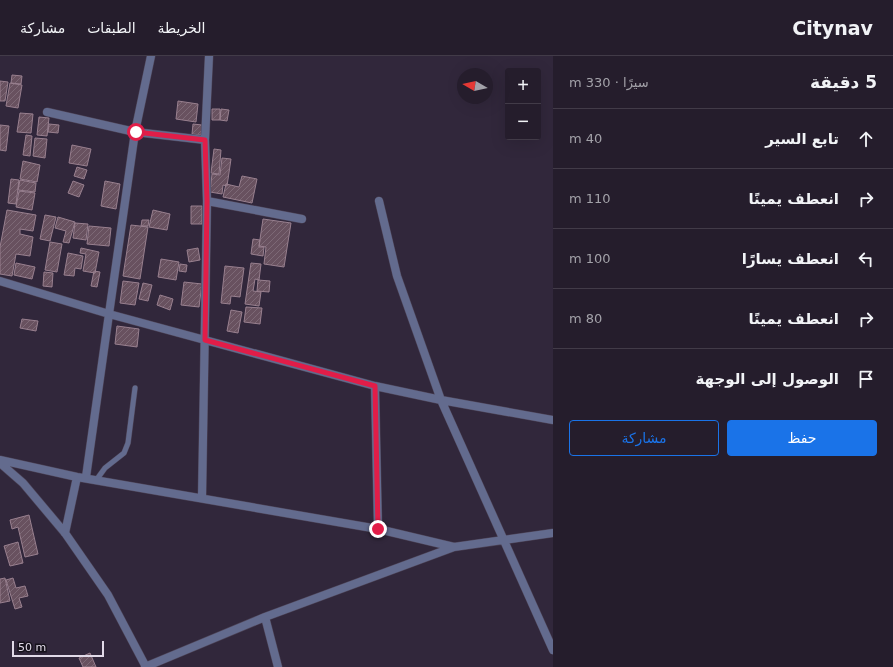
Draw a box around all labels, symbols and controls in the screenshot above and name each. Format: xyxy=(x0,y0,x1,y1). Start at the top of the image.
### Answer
text: Citynav xyxy=(792,17,873,39)
text: مشاركة xyxy=(20,20,65,36)
text: الطبقات xyxy=(87,20,136,36)
text: الخريطة xyxy=(158,20,205,36)
north arrow xyxy=(457,68,493,104)
map controls xyxy=(505,68,541,140)
button: + xyxy=(505,68,541,104)
text: 5 دقيقة xyxy=(810,72,877,92)
text: سيرًا · 330 m xyxy=(569,75,649,90)
button: − xyxy=(505,104,541,140)
route start xyxy=(127,123,145,141)
icon: ahead xyxy=(855,128,877,150)
text: تابع السير xyxy=(765,130,839,148)
text: 40 m xyxy=(569,131,602,146)
icon: right xyxy=(855,188,877,210)
text: انعطف يمينًا xyxy=(748,190,839,208)
text: 110 m xyxy=(569,191,611,206)
icon: left xyxy=(855,248,877,270)
text: انعطف يسارًا xyxy=(742,250,839,268)
text: 100 m xyxy=(569,251,611,266)
icon: right xyxy=(855,308,877,330)
text: انعطف يمينًا xyxy=(748,310,839,328)
text: 80 m xyxy=(569,311,602,326)
icon: arrive xyxy=(855,368,877,390)
text: الوصول إلى الوجهة xyxy=(696,370,839,388)
button: مشاركة xyxy=(569,420,719,456)
button: حفظ xyxy=(727,420,877,456)
route end xyxy=(369,520,387,538)
scale bar xyxy=(12,639,104,658)
text: 50 m xyxy=(18,641,46,654)

